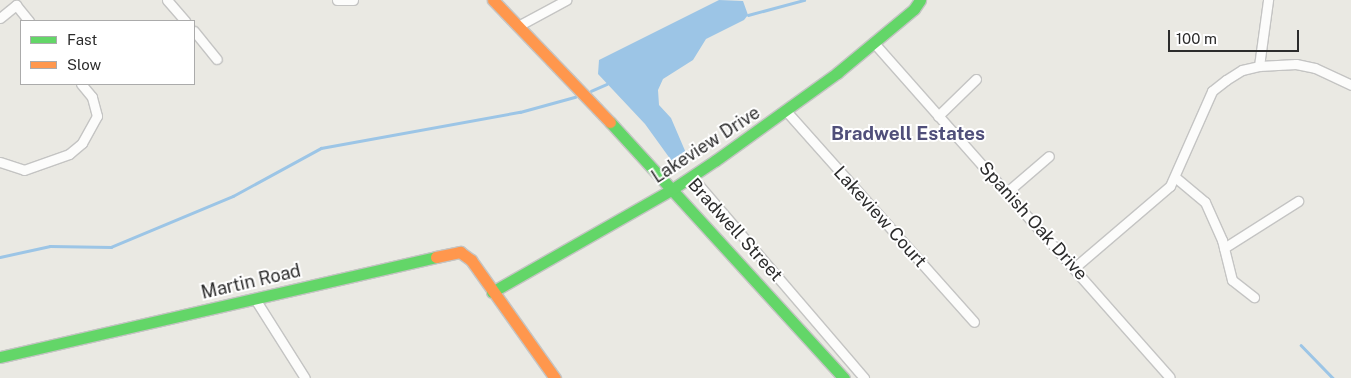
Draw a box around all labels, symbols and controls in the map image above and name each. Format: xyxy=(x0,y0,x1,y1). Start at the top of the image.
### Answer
legend xyxy=(20,20,195,85)
scale bar xyxy=(1171,20,1302,52)
text: 100 m xyxy=(1176,30,1217,47)
text: Fast xyxy=(67,31,97,48)
text: Slow xyxy=(67,56,101,73)
street label: Lakeview Drive xyxy=(648,102,764,188)
district label: Bradwell Estates xyxy=(831,123,985,145)
street label: Spanish Oak Drive xyxy=(974,157,1092,285)
street label: Lakeview Court xyxy=(829,162,931,272)
street label: Bradwell Street xyxy=(683,174,787,286)
street label: Martin Road xyxy=(199,260,303,304)

